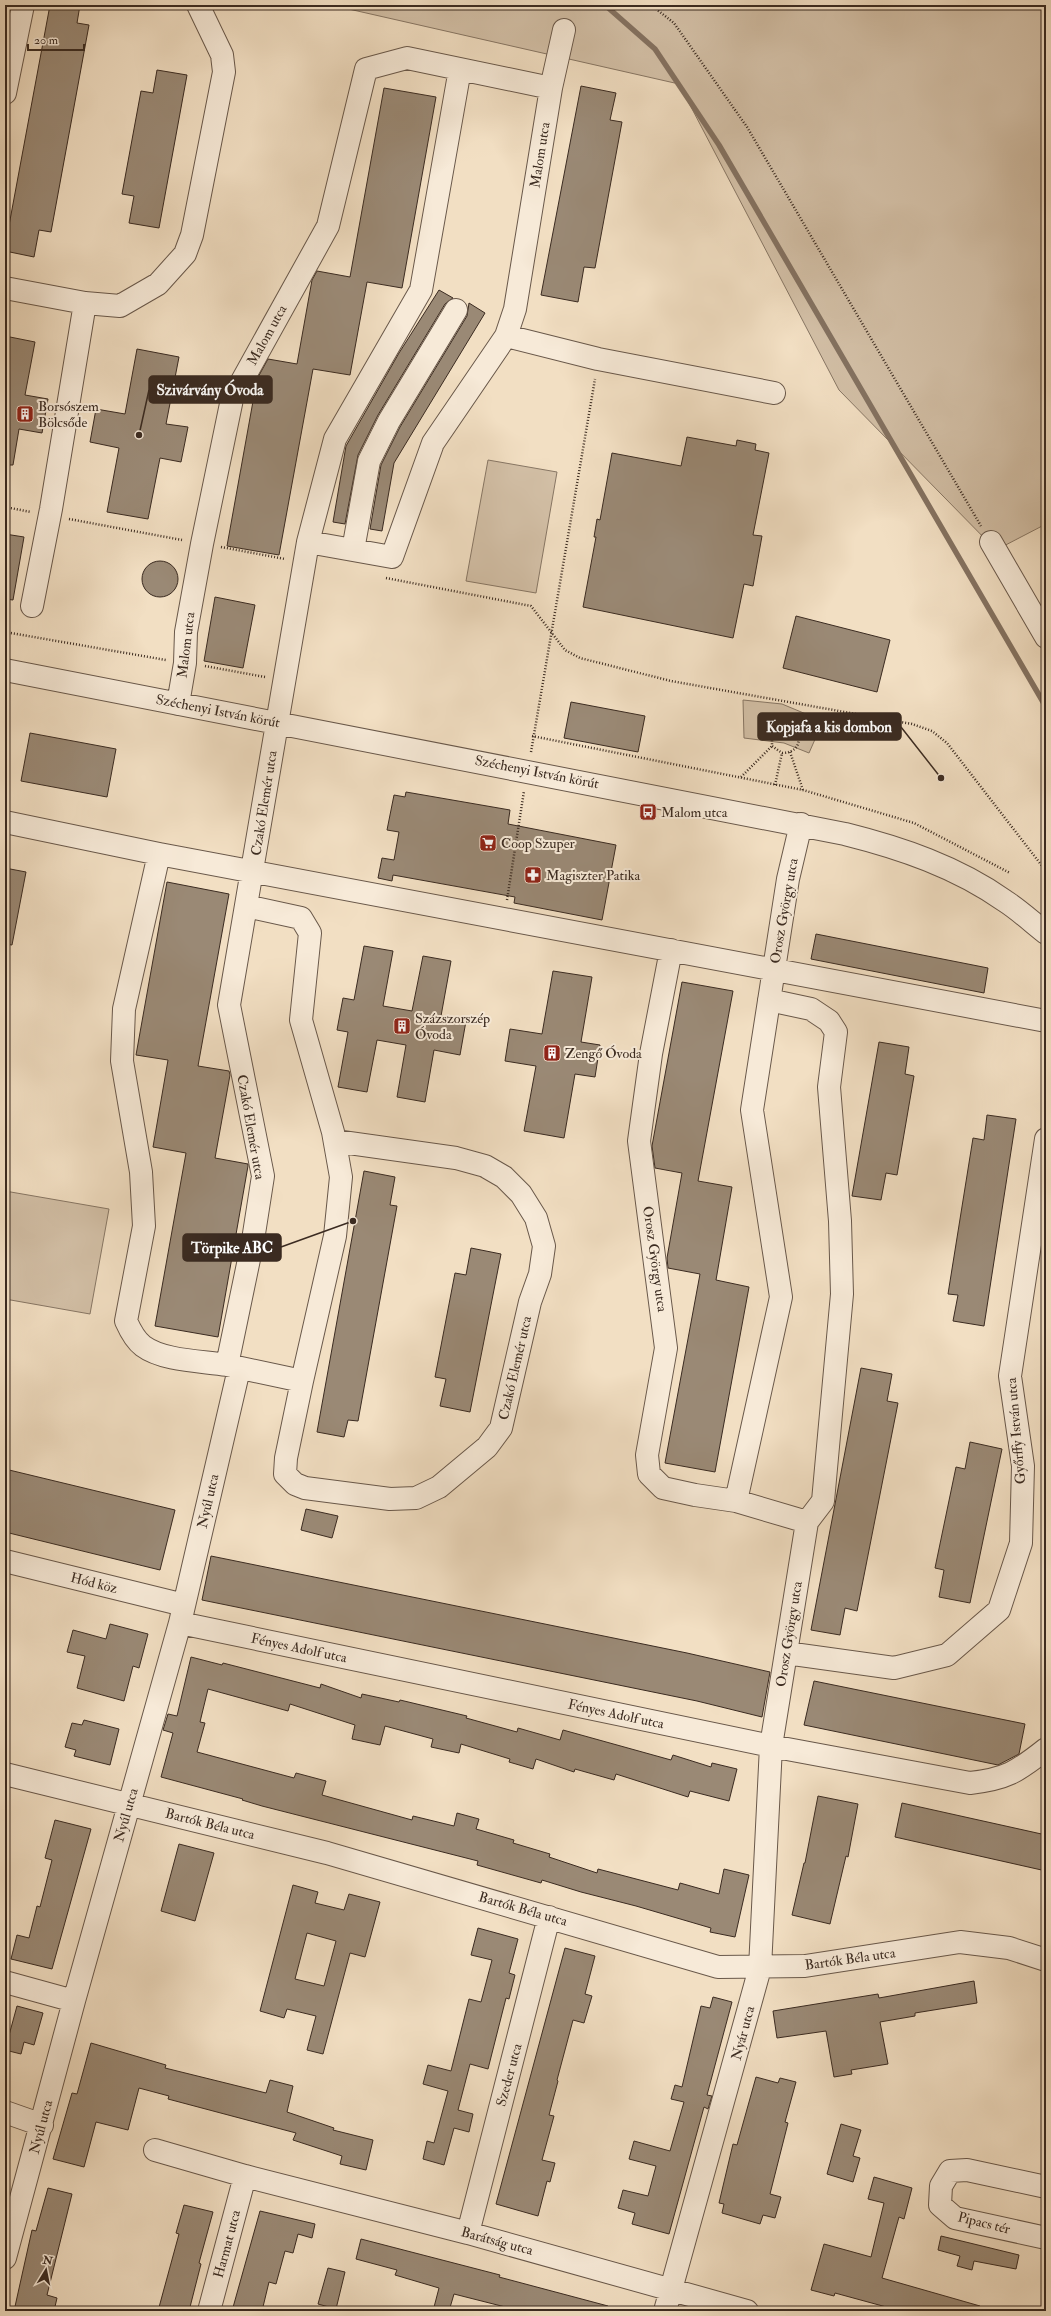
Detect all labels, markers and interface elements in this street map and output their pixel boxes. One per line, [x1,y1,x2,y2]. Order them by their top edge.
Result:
scale bar [28,26,84,52]
text: 20 m [34,33,59,48]
street label: Malom utca [526,121,554,189]
street label: Malom utca [243,302,291,368]
callout: Szivárvány Óvoda [149,376,272,403]
text: Szivárvány Óvoda [156,379,264,401]
place label: Borsószem Bölcsőde [38,398,99,431]
building icon: Borsószem Bölcsőde [15,404,35,424]
street label: Malom utca [174,611,199,679]
street label: Széchenyi István körút [154,691,282,732]
callout: Kopjafa a kis dombon [758,713,901,740]
text: Kopjafa a kis dombon [766,718,892,738]
street label: Czakó Elemér utca [247,749,281,857]
street label: Széchenyi István körút [473,752,601,793]
bus stop icon: Malom utca [638,802,658,822]
place label: Malom utca [661,804,728,821]
supermarket icon: Coop Szuper [478,833,498,853]
place label: Coop Szuper [501,835,575,853]
street label: Orosz György utca [766,857,803,965]
pharmacy icon: Magiszter Patika [523,865,543,885]
place label: Magiszter Patika [546,867,640,884]
place label: Százszorszép Óvoda [415,1010,490,1043]
building icon: Százszorszép Óvoda [392,1016,412,1036]
building icon: Zengő Óvoda [542,1043,562,1063]
place label: Zengő Óvoda [565,1045,642,1062]
street label: Czakó Elemér utca [233,1073,269,1181]
street label: Orosz György utca [638,1205,671,1313]
callout: Törpike ABC [183,1234,281,1261]
text: Törpike ABC [190,1239,273,1259]
street label: Czakó Elemér utca [495,1314,535,1422]
street label: Győrffy István utca [1003,1377,1030,1485]
street label: Nyúl utca [194,1472,224,1530]
street label: Hód köz [69,1569,119,1597]
street label: Orosz György utca [772,1580,807,1688]
street label: Fényes Adolf utca [249,1630,349,1667]
street label: Fényes Adolf utca [566,1696,666,1733]
street label: Nyúl utca [110,1786,143,1844]
street label: Bartók Béla utca [164,1805,257,1843]
street label: Bartók Béla utca [477,1888,570,1930]
street label: Bartók Béla utca [804,1944,897,1974]
street label: Nyár utca [728,2004,759,2062]
street label: Szeder utca [492,2041,526,2108]
street label: Nyúl utca [26,2098,57,2156]
street label: Harmat utca [210,2208,244,2280]
street label: Pipacs tér [956,2208,1013,2239]
street label: Barátság utca [459,2223,535,2259]
north arrow [26,2250,66,2290]
text: N [41,2253,55,2268]

